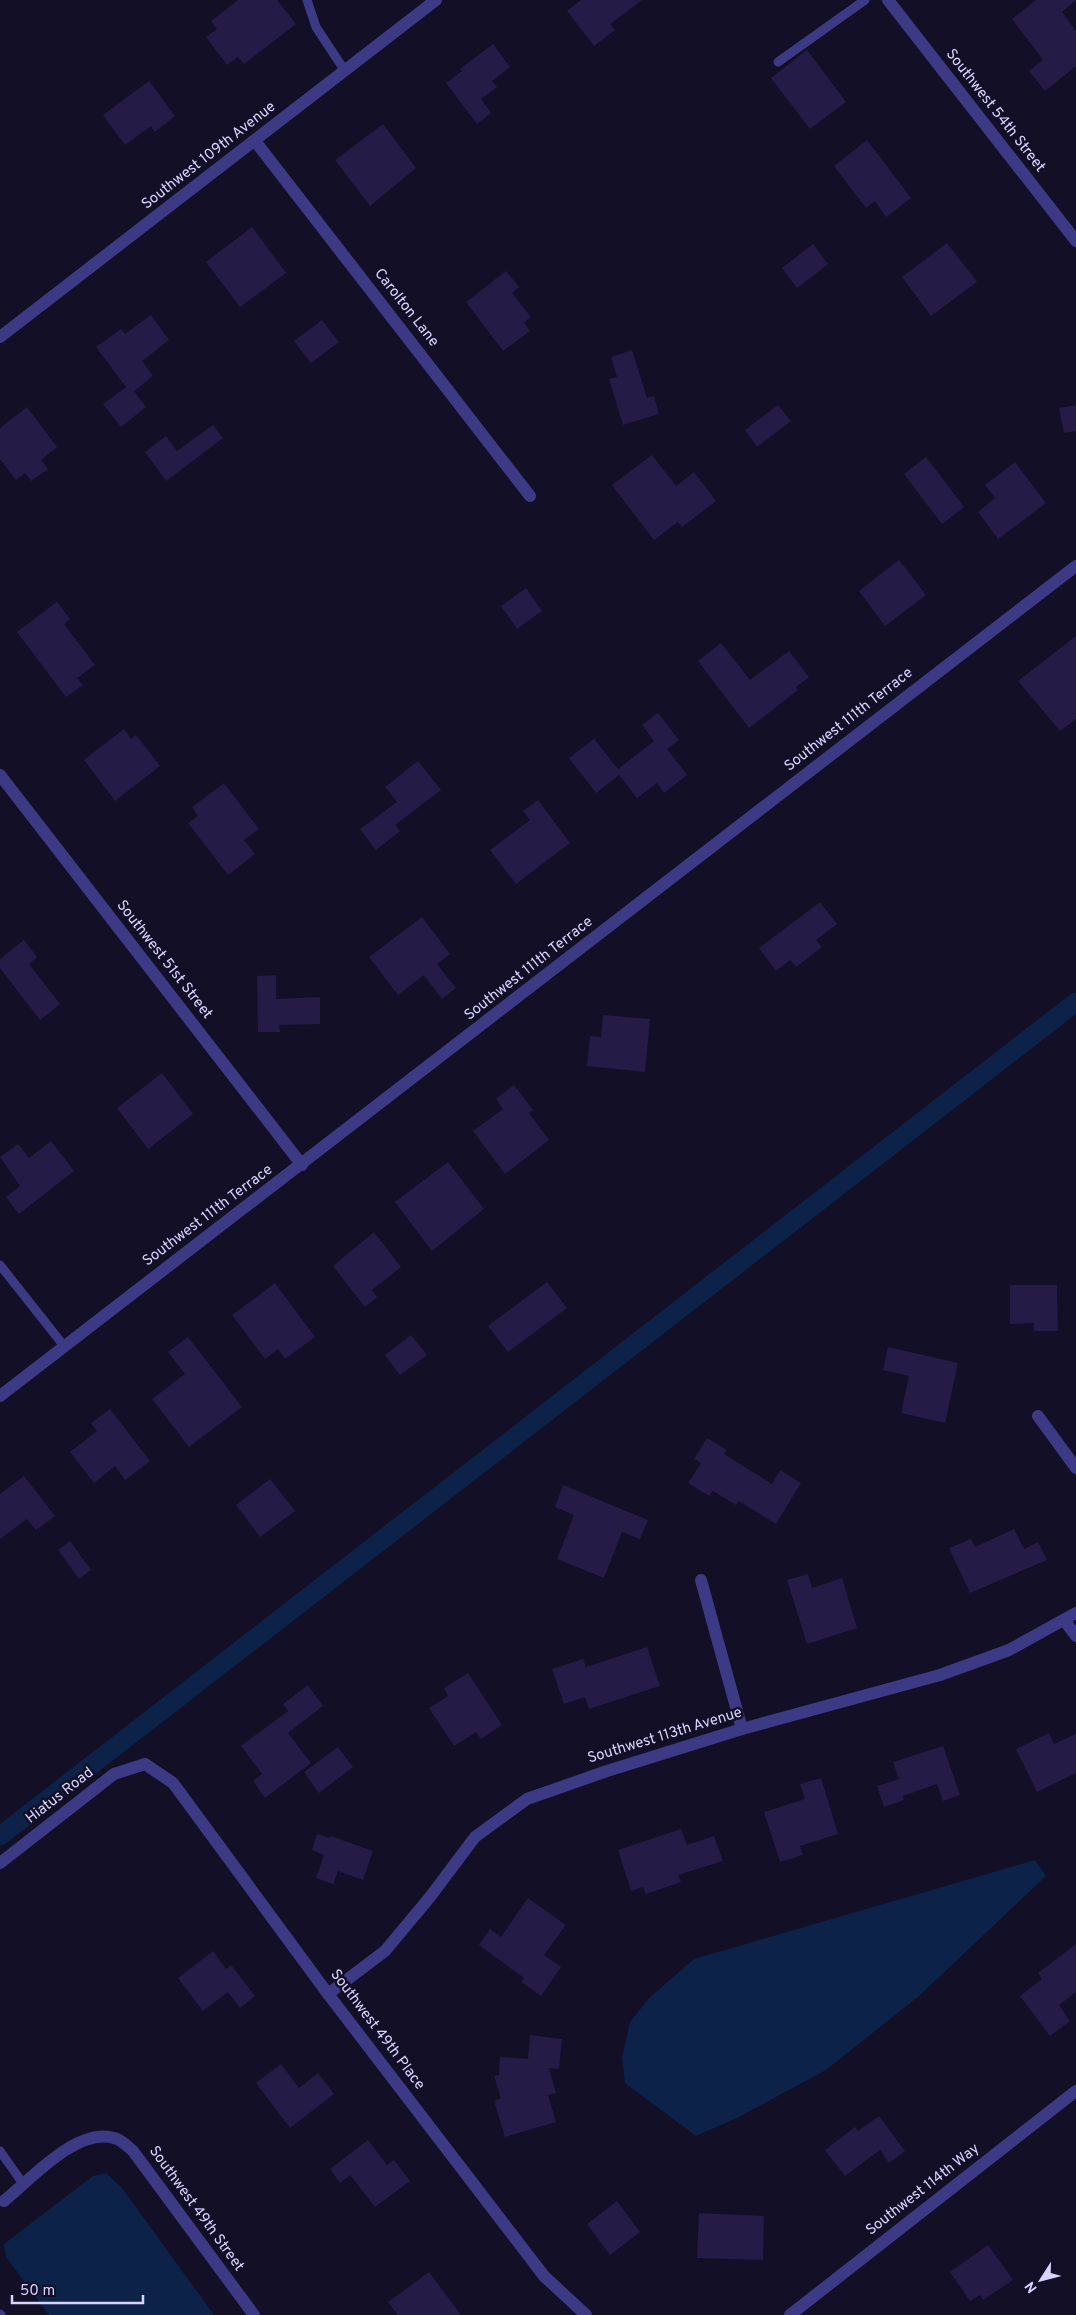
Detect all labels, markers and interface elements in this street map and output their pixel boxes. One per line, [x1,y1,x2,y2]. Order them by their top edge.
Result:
street label: Southwest 54th Street [941,46,1049,176]
street label: Southwest 109th Avenue [138,98,280,214]
street label: Carolton Lane [369,265,443,351]
street label: Southwest 111th Terrace [781,664,917,776]
street label: Southwest 51st Street [112,897,216,1023]
street label: Southwest 111th Terrace [461,913,597,1025]
street label: Southwest 111th Terrace [139,1161,277,1271]
street label: Southwest 113th Avenue [585,1703,745,1769]
street label: Hiatus Road [22,1764,98,1828]
street label: Southwest 49th Place [325,1966,429,2094]
street label: Southwest 114th Way [862,2140,984,2240]
street label: Southwest 49th Street [144,2143,248,2275]
north arrow [1016,2255,1066,2305]
scale bar [12,2272,144,2304]
text: N [1022,2278,1042,2296]
text: 50 m [20,2282,55,2301]

